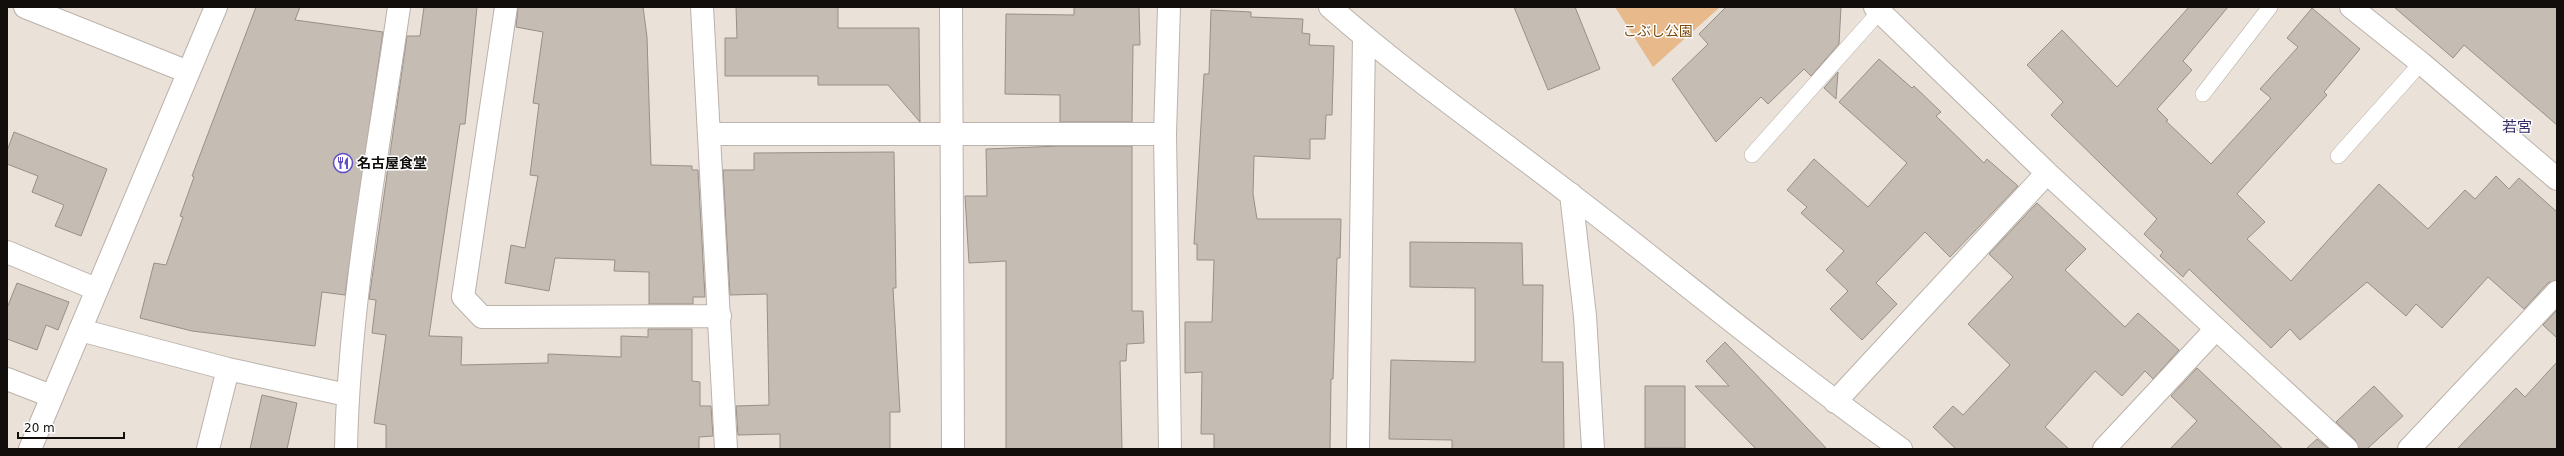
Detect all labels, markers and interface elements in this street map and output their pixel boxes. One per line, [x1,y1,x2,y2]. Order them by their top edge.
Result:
park label: こぶし公園 [1623,23,1693,39]
district label: 若宮 [2502,118,2532,136]
restaurant icon: 名古屋食堂 [332,152,354,174]
place label: 名古屋食堂 [357,155,427,171]
scale bar [18,414,124,440]
text: 20 m [24,421,55,435]

